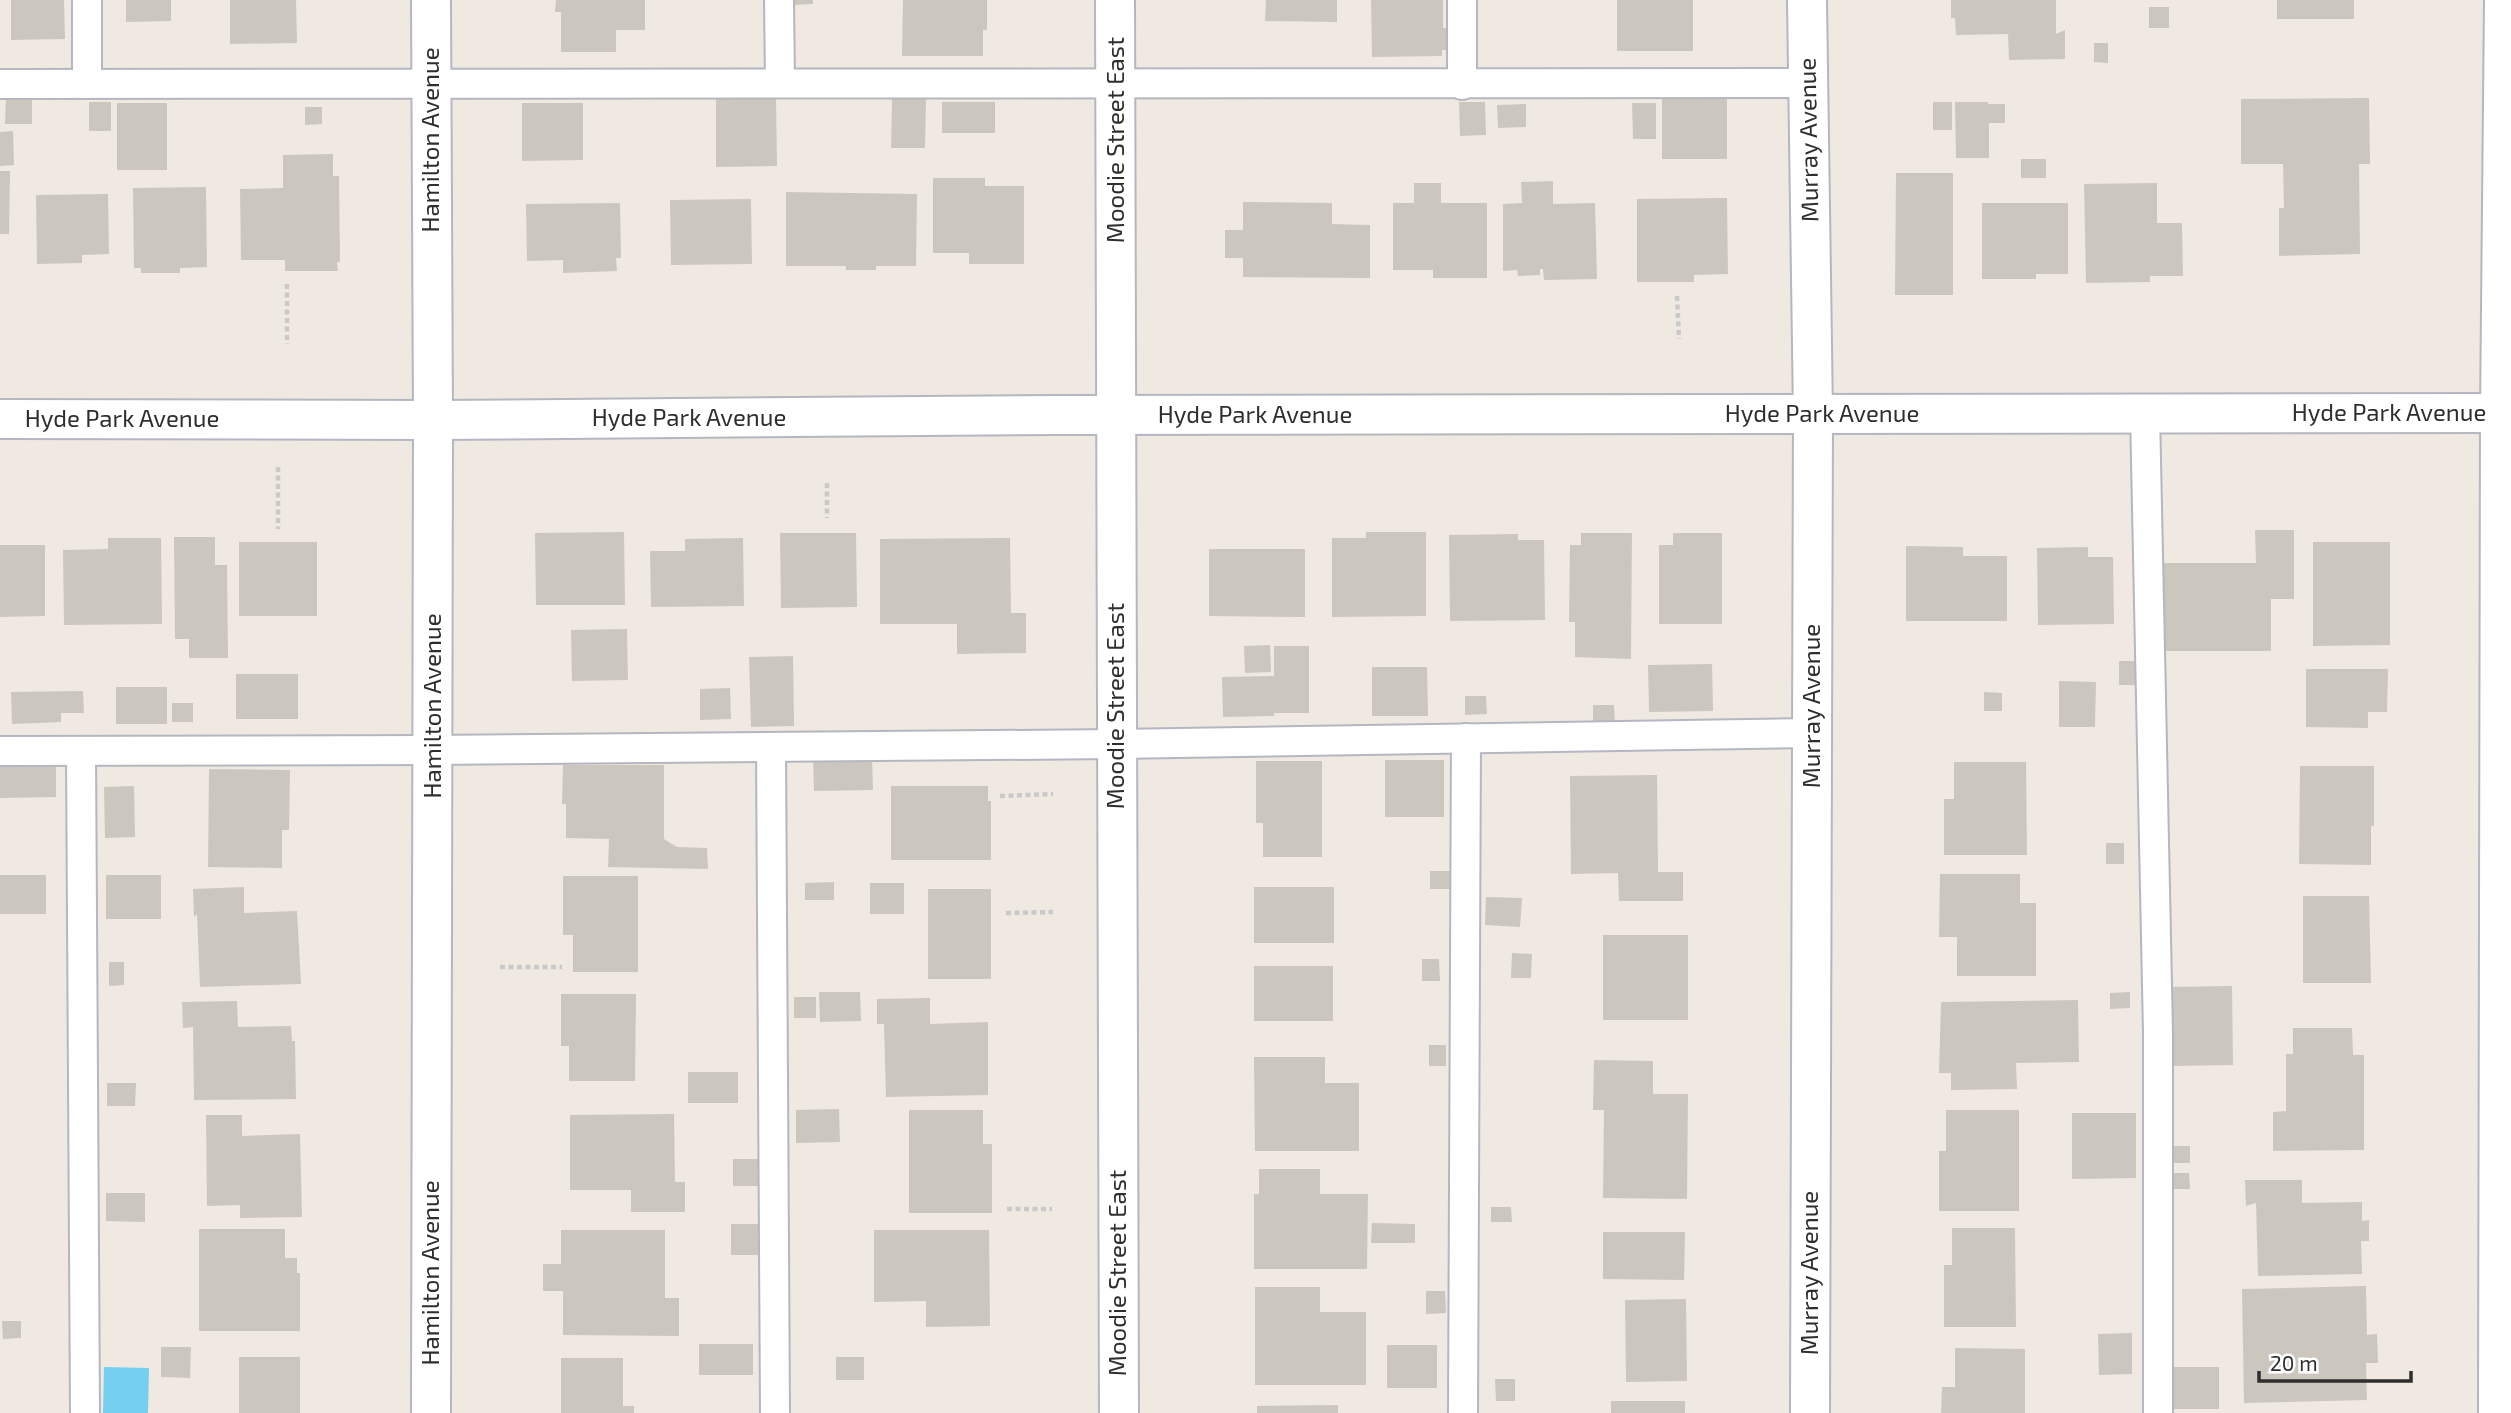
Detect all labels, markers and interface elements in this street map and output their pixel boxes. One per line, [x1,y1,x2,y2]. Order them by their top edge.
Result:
street label: Moodie Street East [1100,37,1129,243]
street label: Hamilton Avenue [415,47,444,233]
street label: Murray Avenue [1792,58,1823,223]
street label: Hyde Park Avenue [2292,397,2486,426]
street label: Hyde Park Avenue [1725,398,1919,427]
street label: Hyde Park Avenue [1158,399,1352,428]
street label: Hyde Park Avenue [592,402,786,431]
street label: Hyde Park Avenue [25,403,219,432]
street label: Moodie Street East [1100,603,1129,809]
street label: Hamilton Avenue [417,613,446,799]
street label: Murray Avenue [1796,624,1825,788]
street label: Moodie Street East [1102,1170,1131,1376]
street label: Hamilton Avenue [415,1180,444,1366]
street label: Murray Avenue [1794,1191,1823,1355]
scale bar [2259,1340,2411,1384]
text: 20 m [2270,1350,2318,1375]

